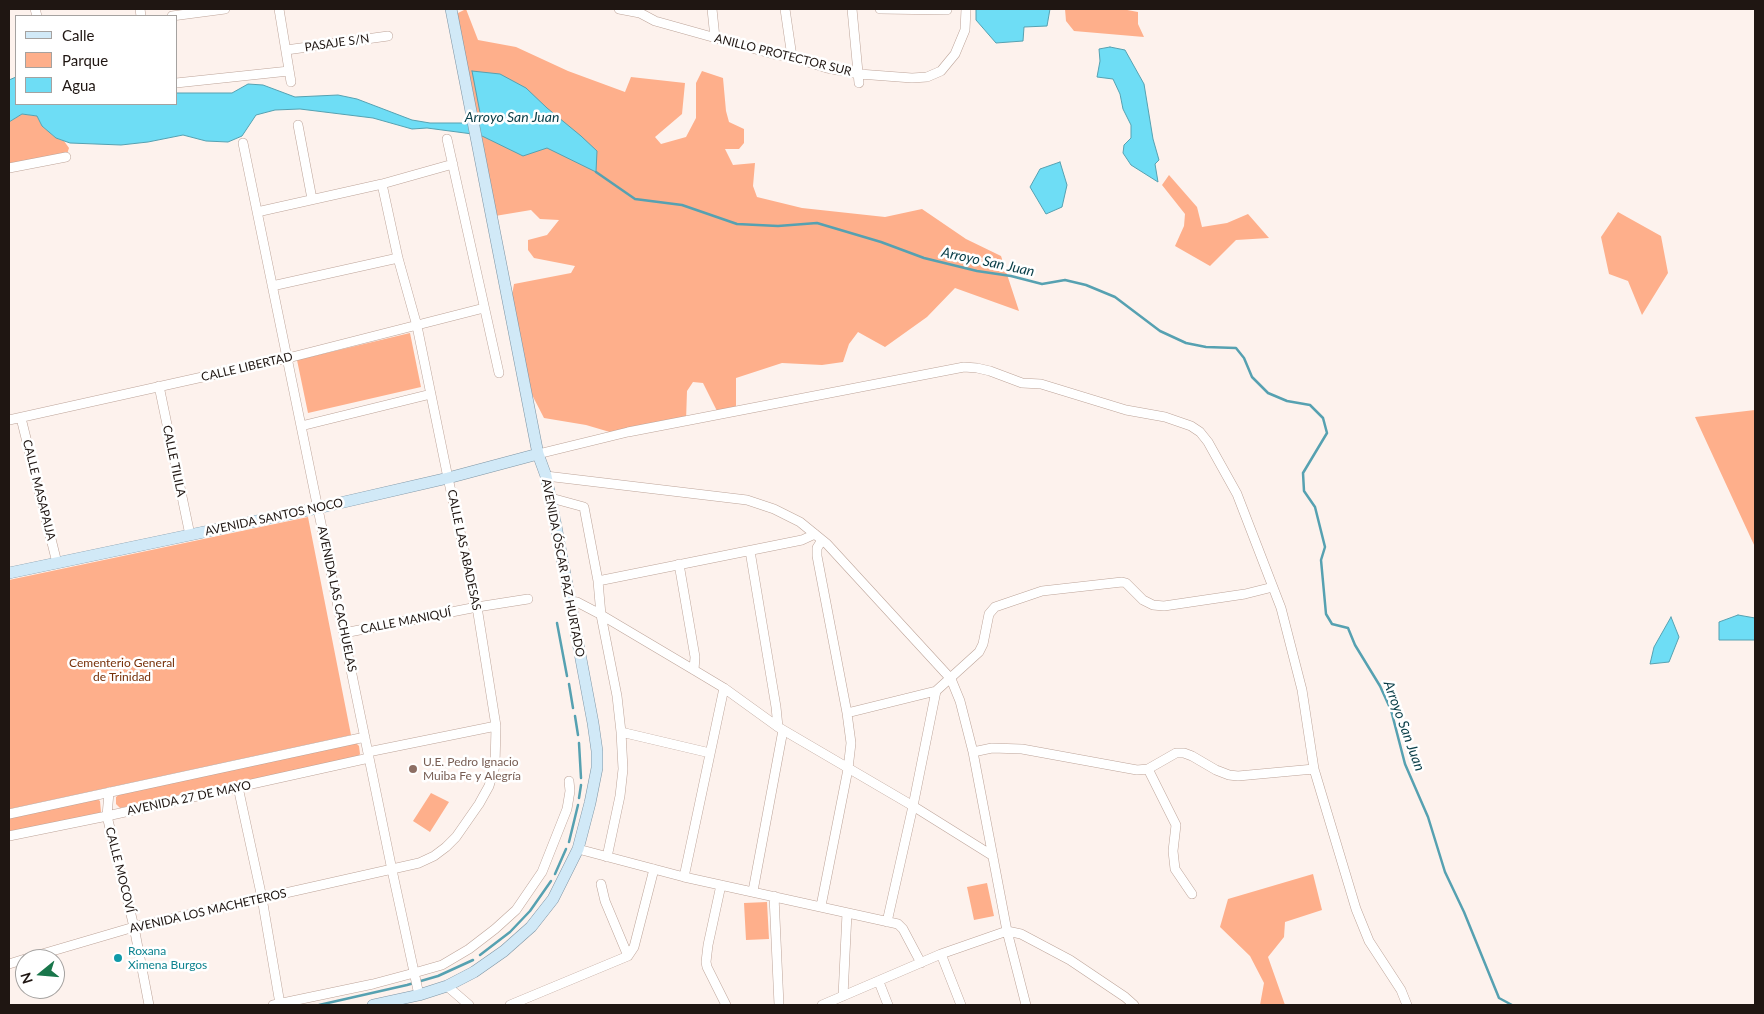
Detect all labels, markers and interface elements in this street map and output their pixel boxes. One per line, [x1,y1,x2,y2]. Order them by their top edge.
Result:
legend [15,15,178,105]
text: Calle [62,26,94,44]
street label: PASAJE S/N [304,31,370,55]
street label: ANILLO PROTECTOR SUR [713,31,853,79]
text: Parque [62,51,108,69]
text: Agua [62,76,96,94]
water label: Arroyo San Juan [465,109,559,125]
water label: Arroyo San Juan [940,244,1036,280]
street label: CALLE LIBERTAD [200,349,294,385]
street label: CALLE TILILA [159,424,189,498]
street label: CALLE MASAPAIJA [20,438,58,542]
street label: AVENIDA ÓSCAR PAZ HURTADO [539,478,587,658]
street label: CALLE LAS ABADESAS [444,488,484,612]
street label: AVENIDA SANTOS NOCO [204,495,344,539]
street label: AVENIDA LAS CACHUELAS [315,525,359,673]
street label: CALLE MANIQUÍ [359,605,453,637]
park label: Cementerio General de Trinidad [69,656,175,684]
water label: Arroyo San Juan [1380,679,1428,773]
place label: U.E. Pedro Ignacio Muiba Fe y Alegría [423,755,521,783]
marker: U.E. Pedro Ignacio Muiba Fe y Alegría [407,763,419,775]
street label: AVENIDA 27 DE MAYO [126,778,252,818]
street label: CALLE MOCOVÍ [102,826,138,914]
street label: AVENIDA LOS MACHETEROS [128,886,288,936]
place label: Roxana Ximena Burgos [128,944,207,972]
north arrow [15,949,65,999]
marker: Roxana Ximena Burgos [112,952,124,964]
text: N [16,971,36,986]

